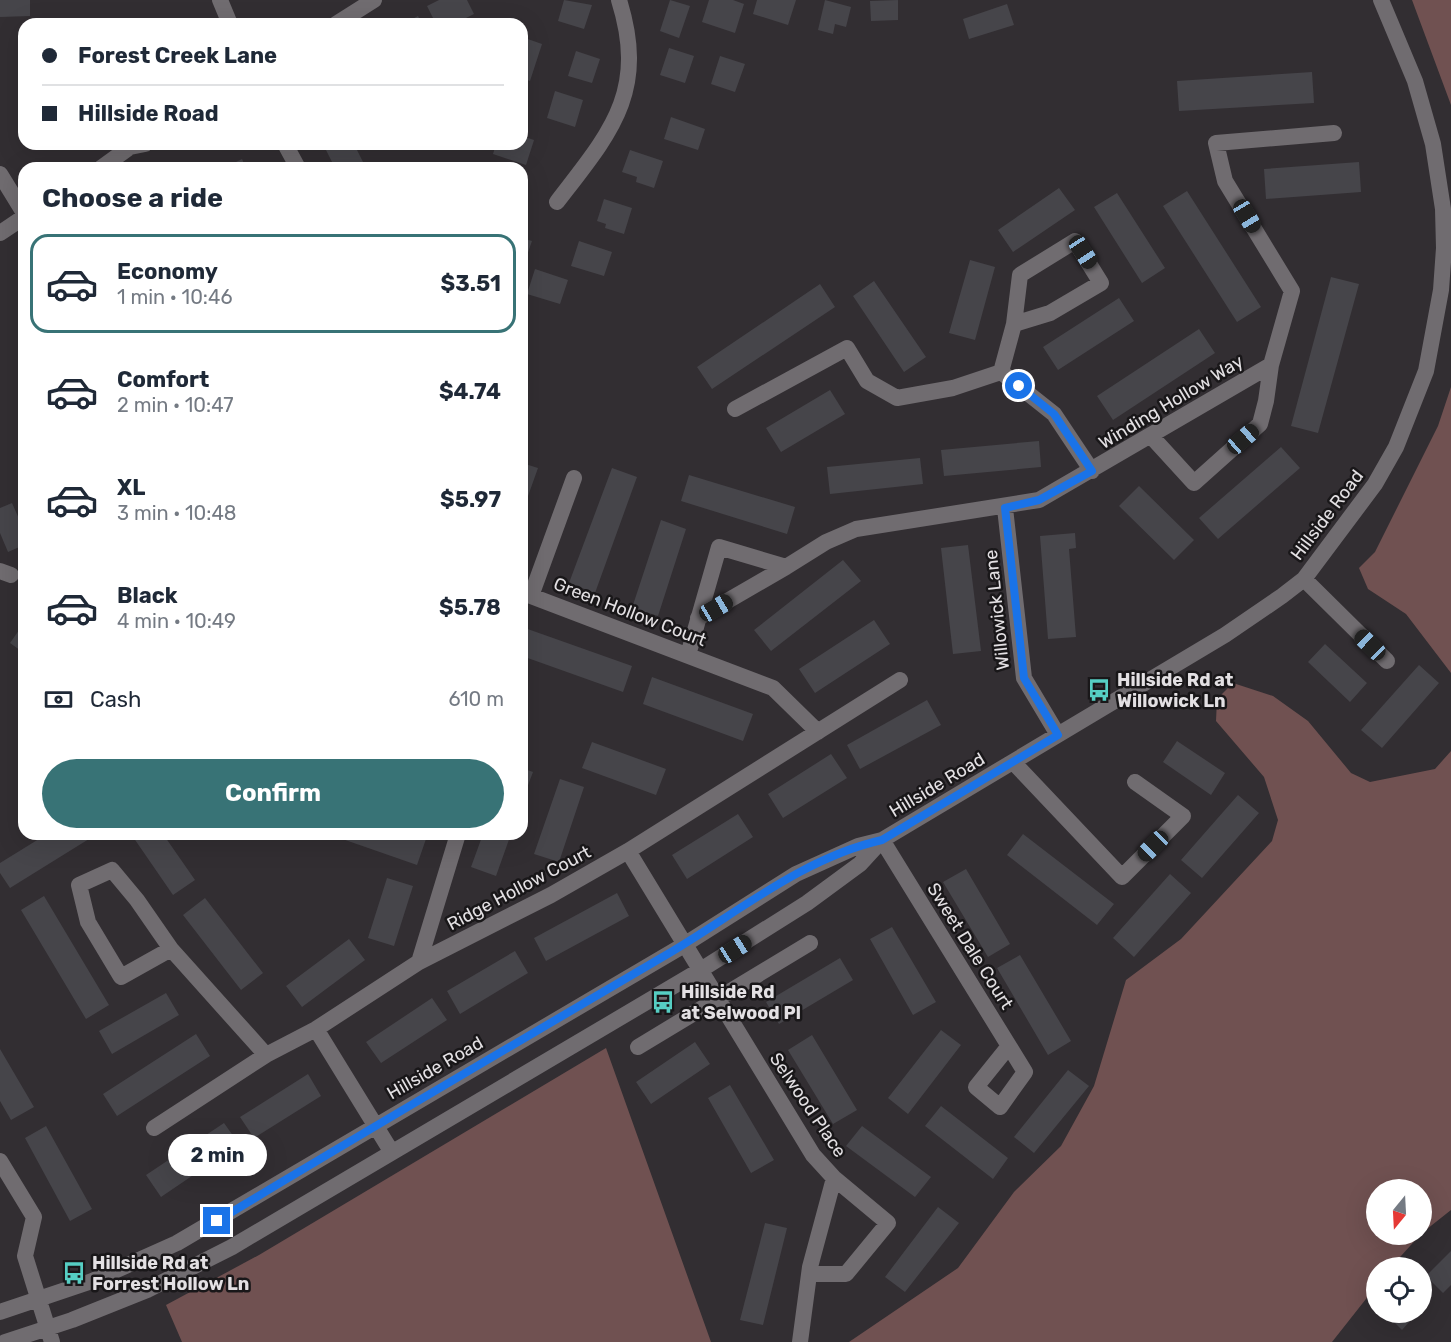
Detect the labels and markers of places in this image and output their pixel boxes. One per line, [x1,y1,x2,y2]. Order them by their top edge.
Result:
place label: Hillside Rd at Willowick Ln [1117,669,1233,712]
bus stop icon: Hillside Rd at Willowick Ln [1086,677,1112,703]
place label: Hillside Rd at Selwood Pl [681,981,801,1024]
bus stop icon: Hillside Rd at Selwood Pl [650,989,676,1015]
place label: Hillside Rd at Forrest Hollow Ln [92,1252,249,1295]
bus stop icon: Hillside Rd at Forrest Hollow Ln [61,1260,87,1286]

